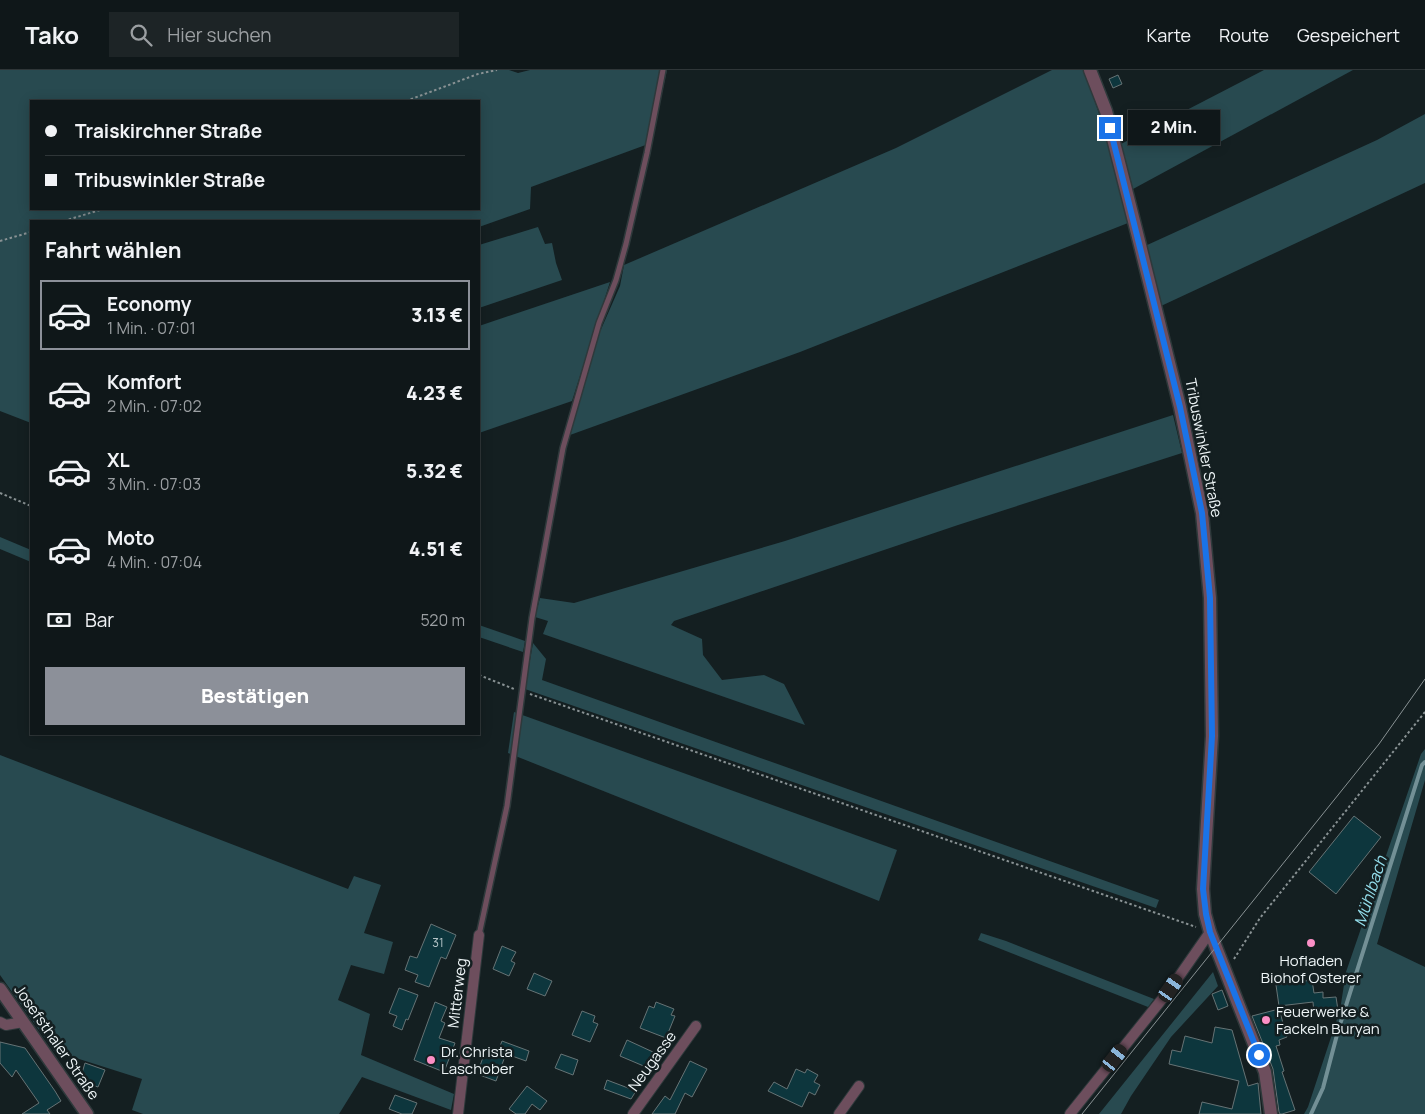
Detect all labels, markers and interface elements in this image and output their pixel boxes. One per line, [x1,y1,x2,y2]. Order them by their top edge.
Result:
search box [109,12,459,57]
text: Tako [25,18,79,51]
icon: search [127,21,155,49]
text: Hier suchen [167,22,272,48]
text: Karte [1146,23,1191,47]
text: Route [1219,23,1269,47]
text: Gespeichert [1297,23,1400,47]
callout: 2 Min. [1128,110,1220,146]
text: 2 Min. [1151,116,1197,138]
route end [1099,117,1121,139]
text: Traiskirchner Straße [75,118,262,144]
text: Tribuswinkler Straße [75,167,265,193]
text: Fahrt wählen [45,235,182,265]
text: Economy [107,291,191,317]
icon: car [47,293,92,338]
text: 3.13 € [411,302,463,328]
text: 1 Min. · 07:01 [107,317,196,339]
text: Komfort [107,369,182,395]
icon: car [47,371,92,416]
street label: Tribuswinkler Straße [1180,377,1228,519]
text: 4.23 € [406,380,463,406]
text: 2 Min. · 07:02 [107,395,202,417]
text: XL [107,447,130,473]
icon: car [47,449,92,494]
text: 5.32 € [406,458,463,484]
text: 3 Min. · 07:03 [107,473,201,495]
text: Moto [107,525,154,551]
icon: car [47,527,92,572]
text: 4.51 € [409,536,463,562]
text: 4 Min. · 07:04 [107,551,202,573]
icon: cash [45,606,73,634]
text: Bar [85,607,114,633]
text: 520 m [421,609,465,631]
button: Bestätigen [45,667,465,725]
water label: Mühlbach [1348,852,1392,929]
house number: 31 [432,934,444,951]
marker: Hofladen Biohof Osterer [1305,937,1317,949]
place label: Hofladen Biohof Osterer [1261,950,1362,988]
street label: Mitterweg [442,957,472,1029]
car [1156,971,1185,1005]
street label: Josefsthaler Straße [9,980,105,1104]
place label: Feuerwerke & Fackeln Buryan [1276,1001,1380,1039]
marker: Feuerwerke & Fackeln Buryan [1260,1014,1272,1026]
street label: Neugasse [623,1026,681,1095]
place label: Dr. Christa Laschober [441,1041,515,1079]
car [1099,1042,1130,1074]
route start [1248,1044,1270,1066]
marker: Dr. Christa Laschober [425,1054,437,1066]

